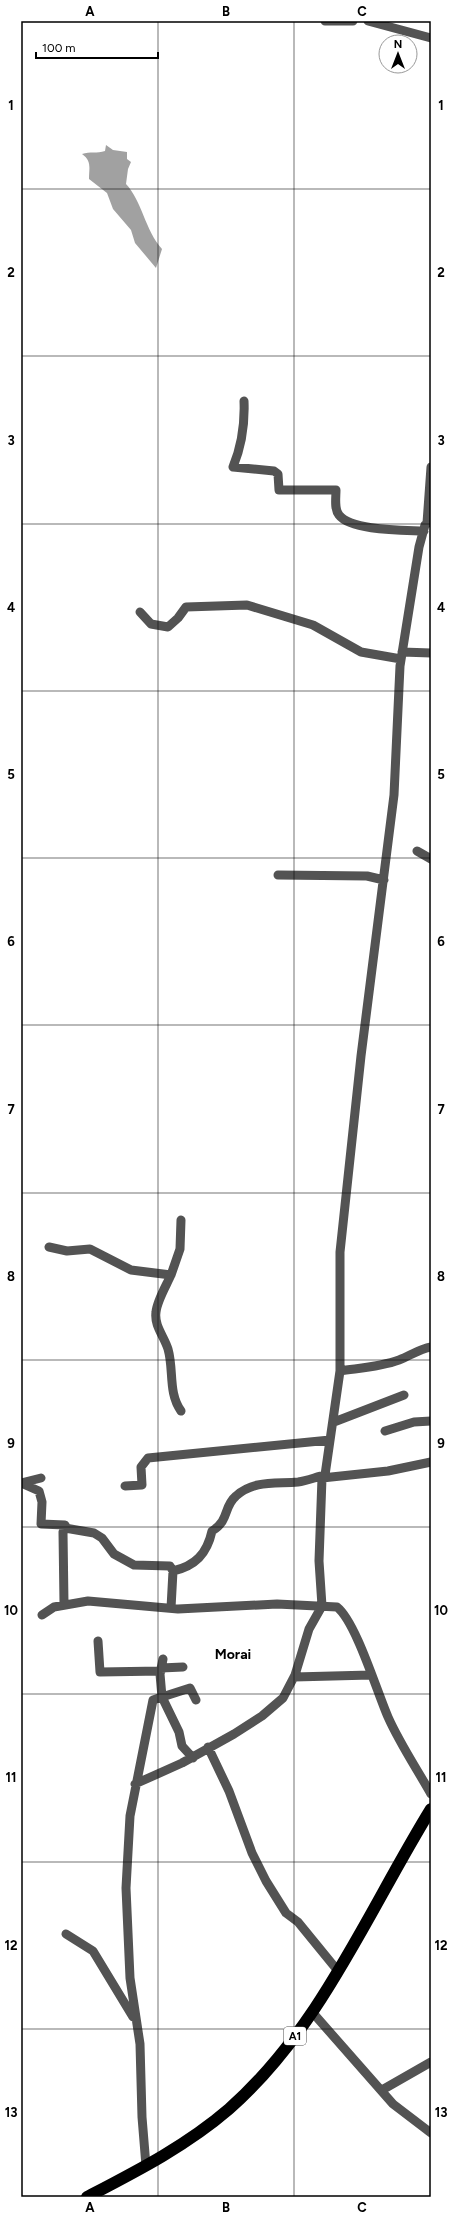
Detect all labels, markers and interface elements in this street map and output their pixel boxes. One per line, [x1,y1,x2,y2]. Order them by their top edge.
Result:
text: A [85,4,95,19]
text: B [222,4,230,19]
text: C [357,4,367,19]
scale bar [36,34,158,60]
north arrow [378,34,418,74]
text: N [394,38,402,51]
text: 100 m [42,41,76,55]
text: 1 [8,98,14,113]
text: 1 [438,98,444,113]
text: 2 [7,265,15,280]
text: 2 [437,265,445,280]
text: 3 [7,433,15,448]
text: 3 [437,433,445,448]
text: 4 [7,600,15,615]
text: 4 [437,600,445,615]
text: 5 [7,767,15,782]
text: 5 [437,767,445,782]
text: 6 [7,934,15,949]
text: 6 [437,934,445,949]
text: 7 [7,1102,15,1117]
text: 7 [437,1102,445,1117]
text: 8 [7,1269,15,1284]
text: 8 [437,1269,445,1284]
text: 9 [7,1436,15,1451]
text: 9 [437,1436,445,1451]
text: 10 [4,1603,18,1618]
text: 10 [434,1603,448,1618]
district label: Morai [215,1646,251,1663]
text: 11 [6,1770,16,1785]
text: 11 [436,1770,446,1785]
text: 12 [4,1938,18,1953]
text: 12 [434,1938,448,1953]
road number: A1 [284,2027,306,2045]
text: 13 [5,2105,17,2120]
text: 13 [435,2105,447,2120]
text: A [85,2200,95,2215]
text: B [222,2200,230,2215]
text: C [357,2200,367,2215]

